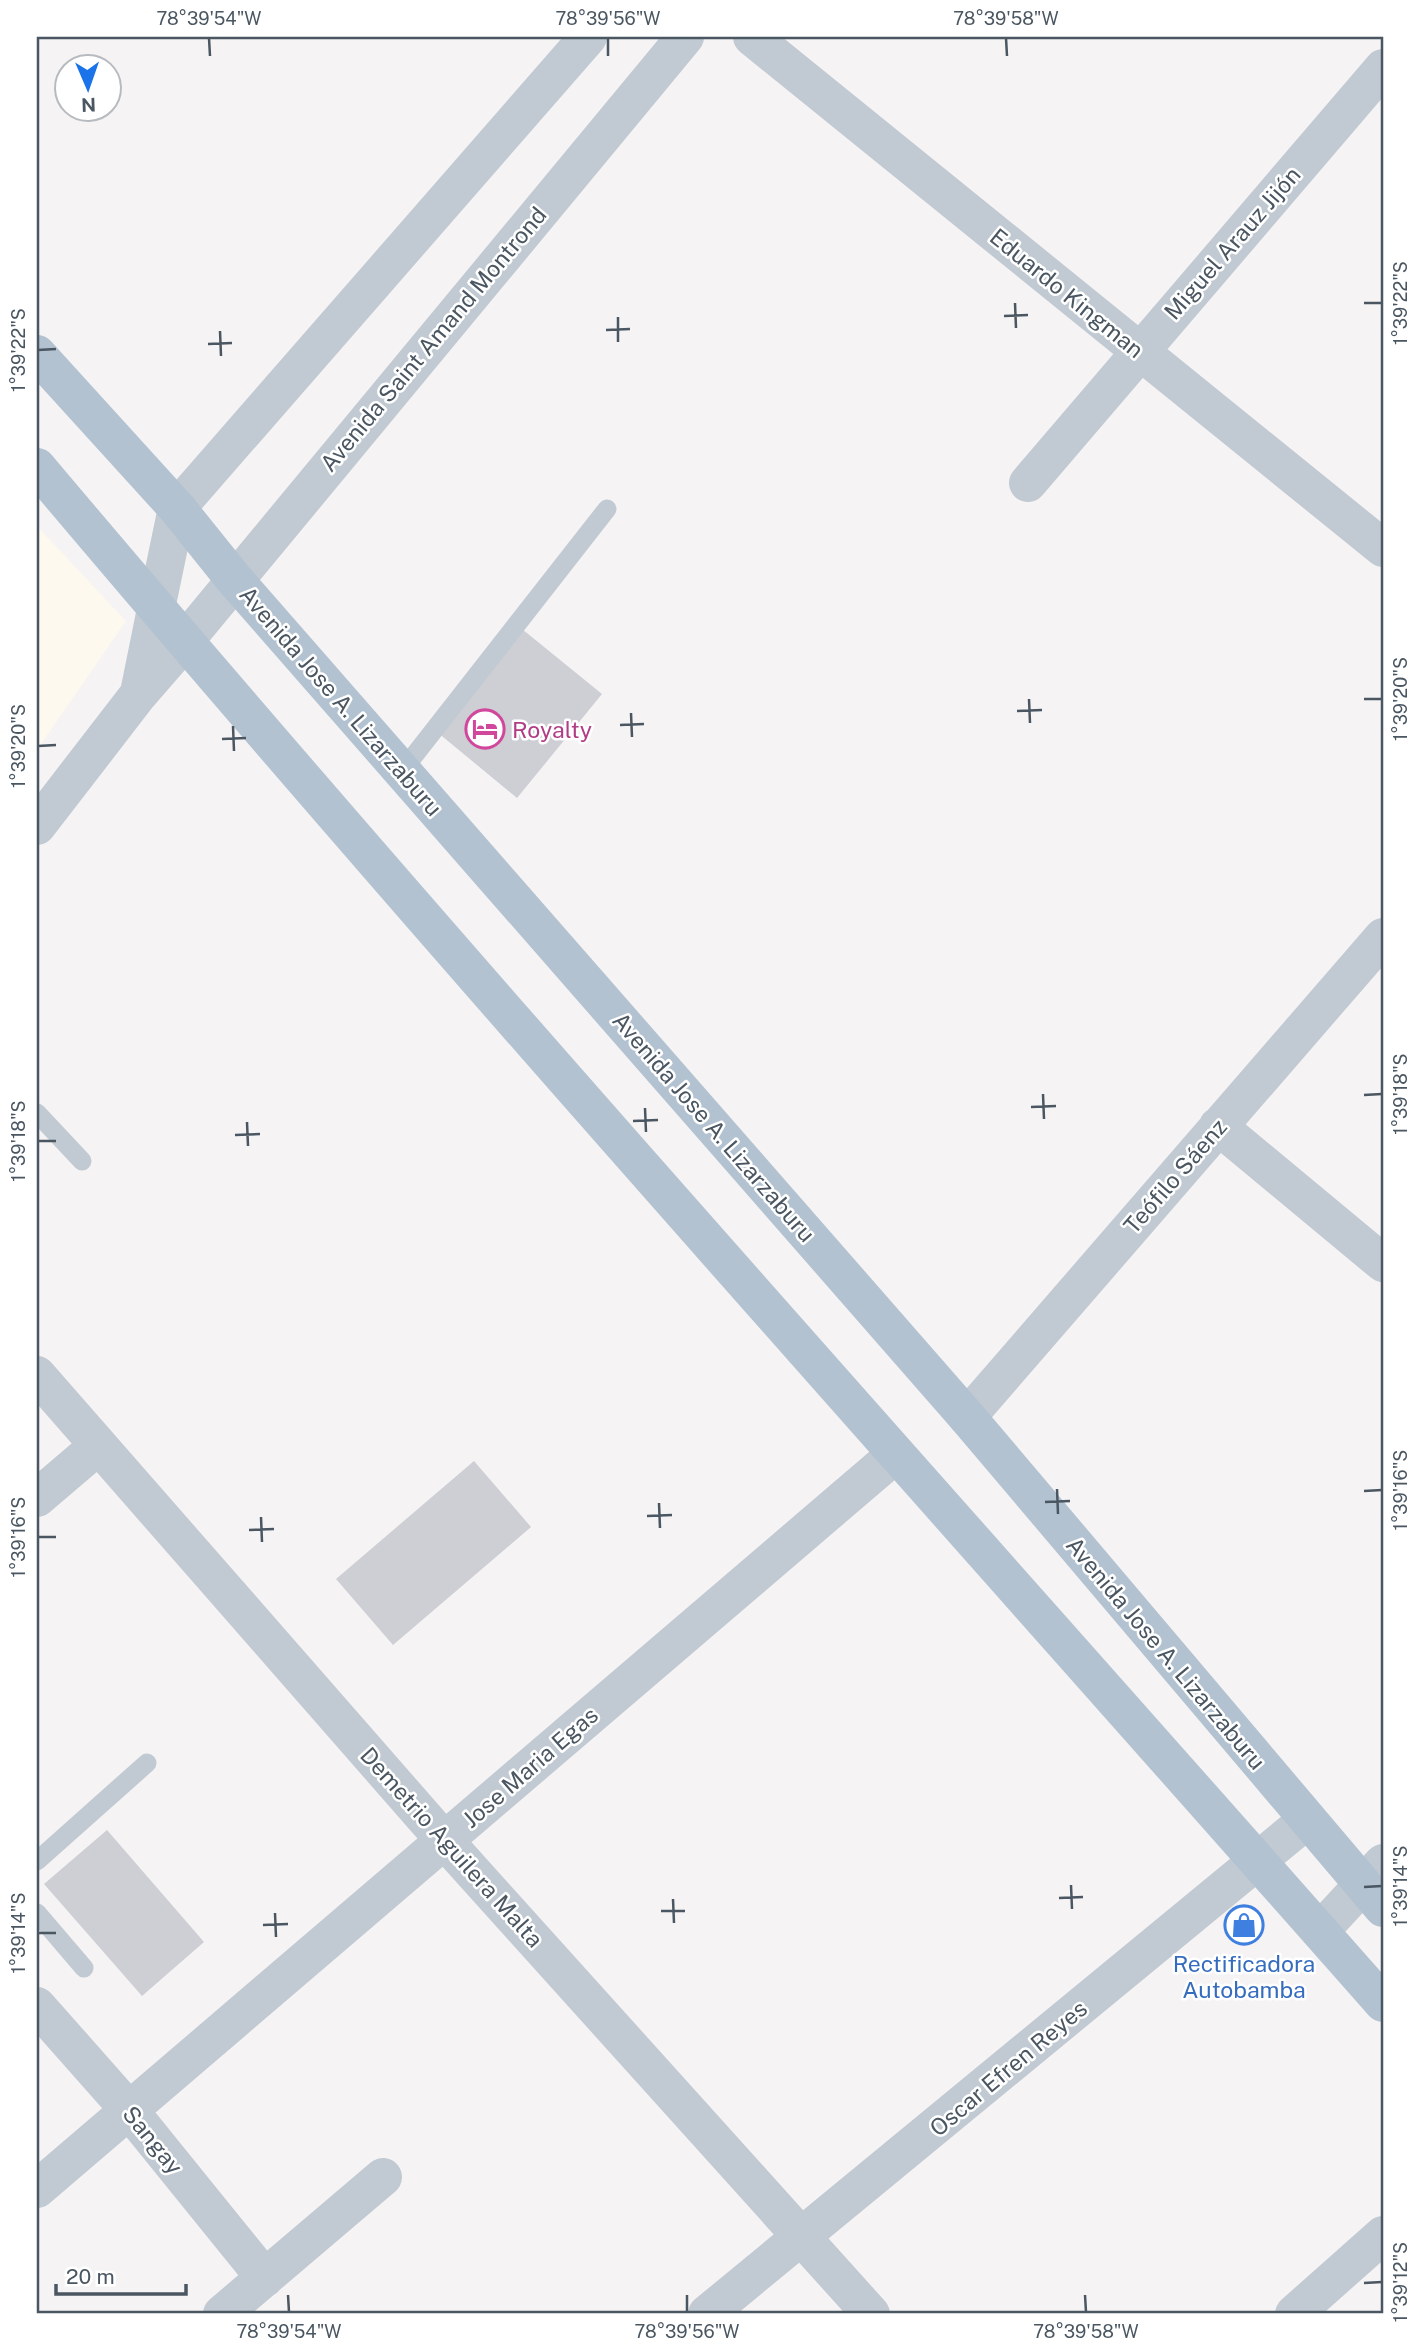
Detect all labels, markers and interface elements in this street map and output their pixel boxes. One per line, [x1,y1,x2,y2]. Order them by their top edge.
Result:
text: 78°39'54"W [156,8,262,29]
text: 78°39'56"W [556,8,660,29]
text: 78°39'58"W [953,8,1059,29]
north arrow [52,52,122,122]
text: N [81,94,96,116]
street label: Miguel Arauz Jijón [1158,161,1306,325]
street label: Avenida Saint Amand Montrond [314,201,552,477]
street label: Eduardo Kingman [985,223,1149,363]
text: 1°39'22"S [1390,261,1411,345]
text: 1°39'22"S [8,308,29,392]
street label: Avenida Jose A. Lizarzaburu [234,581,448,821]
text: 1°39'20"S [1390,657,1411,741]
text: 1°39'20"S [8,704,29,788]
hotel icon: Royalty [464,708,506,750]
place label: Royalty [512,716,592,743]
street label: Avenida Jose A. Lizarzaburu [607,1007,821,1247]
text: 1°39'18"S [1390,1053,1411,1135]
text: 1°39'18"S [8,1100,29,1182]
street label: Teófilo Sáenz [1118,1113,1232,1239]
text: 1°39'16"S [1390,1450,1411,1530]
text: 1°39'16"S [8,1497,29,1577]
street label: Avenida Jose A. Lizarzaburu [1061,1531,1271,1775]
street label: Jose Maria Egas [457,1701,603,1833]
street label: Demetrio Aguilera Malta [355,1741,549,1953]
text: 1°39'14"S [1390,1846,1411,1926]
text: 1°39'14"S [8,1893,29,1973]
shop icon: Rectificadora Autobamba [1223,1904,1265,1946]
place label: Rectificadora Autobamba [1173,1950,1315,2003]
street label: Oscar Efren Reyes [924,1994,1092,2142]
street label: Sangay [117,2100,189,2180]
text: 1°39'12"S [1390,2242,1411,2322]
scale bar [56,2253,186,2297]
text: 20 m [66,2264,115,2289]
text: 78°39'54"W [236,2321,342,2342]
text: 78°39'56"W [635,2321,739,2342]
text: 78°39'58"W [1033,2321,1139,2342]

